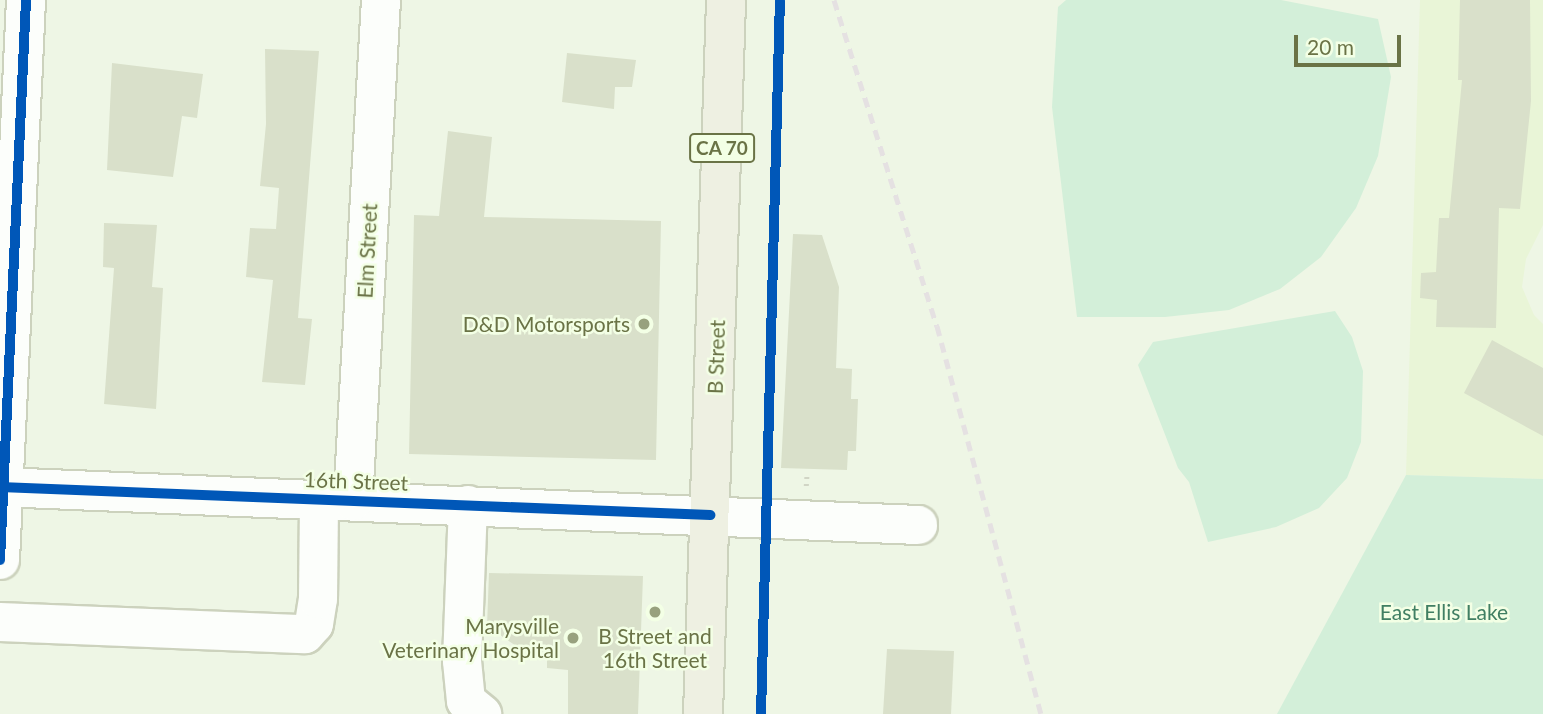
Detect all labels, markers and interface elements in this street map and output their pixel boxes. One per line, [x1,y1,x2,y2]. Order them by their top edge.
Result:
scale bar [1298,21,1405,65]
text: 20 m [1307,34,1354,59]
road number: CA 70 [689,132,755,164]
street label: Elm Street [352,203,382,299]
place label: D&D Motorsports [463,311,630,337]
marker: D&D Motorsports [636,316,652,332]
street label: B Street [702,319,730,395]
street label: 16th Street [303,467,409,495]
park label: East Ellis Lake [1380,599,1508,625]
marker: B Street and 16th Street [647,604,663,620]
place label: Marysville Veterinary Hospital [382,613,559,663]
place label: B Street and 16th Street [598,623,712,673]
marker: Marysville Veterinary Hospital [565,630,581,646]

